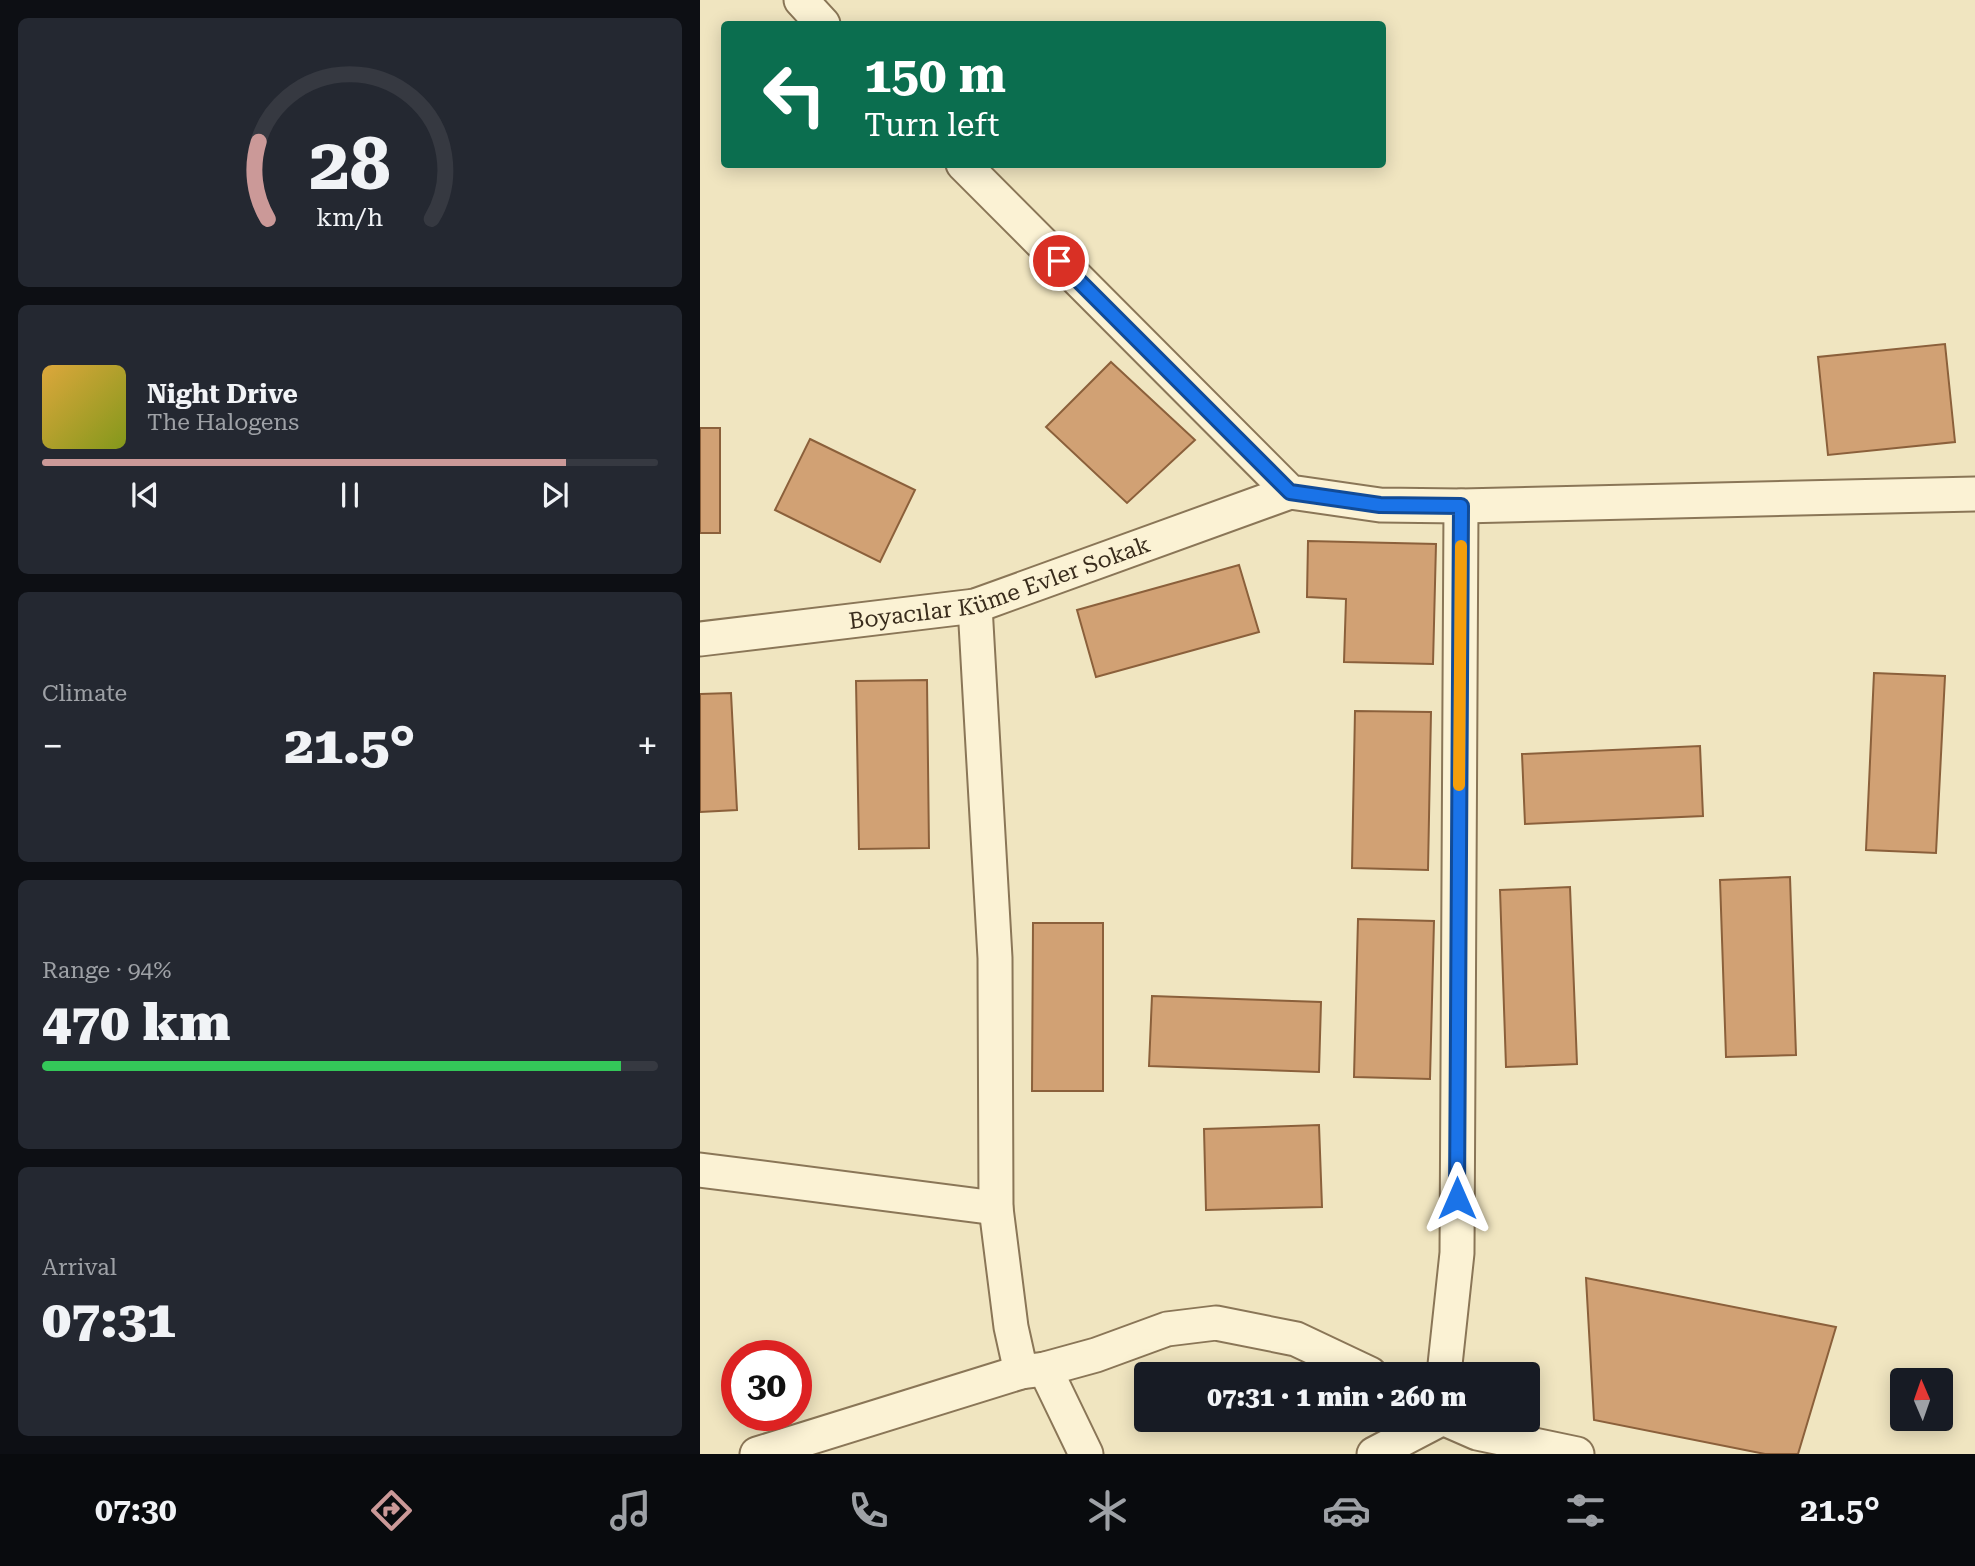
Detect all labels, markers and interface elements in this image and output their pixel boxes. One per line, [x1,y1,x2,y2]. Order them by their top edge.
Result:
text: 150 m [864,47,1006,104]
icon: left [749,49,840,140]
text: Turn left [864,106,999,144]
text: 28 [309,122,391,207]
text: km/h [317,202,383,231]
pin [1029,231,1089,291]
icon: arrive [1040,242,1078,280]
text: Night Drive [147,379,298,409]
text: The Halogens [147,409,299,436]
icon: previous [126,476,164,514]
icon: pause [331,476,369,514]
icon: next [536,476,574,514]
street label: Boyacılar Küme Evler Sokak [847,530,1154,635]
text: Climate [42,680,127,707]
text: 21.5° [285,715,415,776]
text: − [42,724,63,768]
text: + [637,724,658,768]
text: Range · 94% [42,957,171,984]
text: 470 km [42,992,230,1053]
position arrow [1420,1161,1494,1235]
text: Arrival [42,1254,117,1281]
text: 07:31 [42,1289,176,1350]
speed limit sign: 30 [721,1340,812,1431]
north arrow [1890,1368,1953,1432]
map controls [1890,1368,1953,1431]
text: 07:31 · 1 min · 260 m [1207,1382,1467,1412]
icon: directions [367,1486,416,1535]
icon: music [606,1486,655,1535]
icon: phone [844,1486,893,1535]
icon: climate [1083,1486,1132,1535]
icon: car [1322,1486,1371,1535]
icon: filters [1561,1486,1610,1535]
text: 07:30 [95,1491,177,1529]
text: 21.5° [1800,1491,1880,1529]

